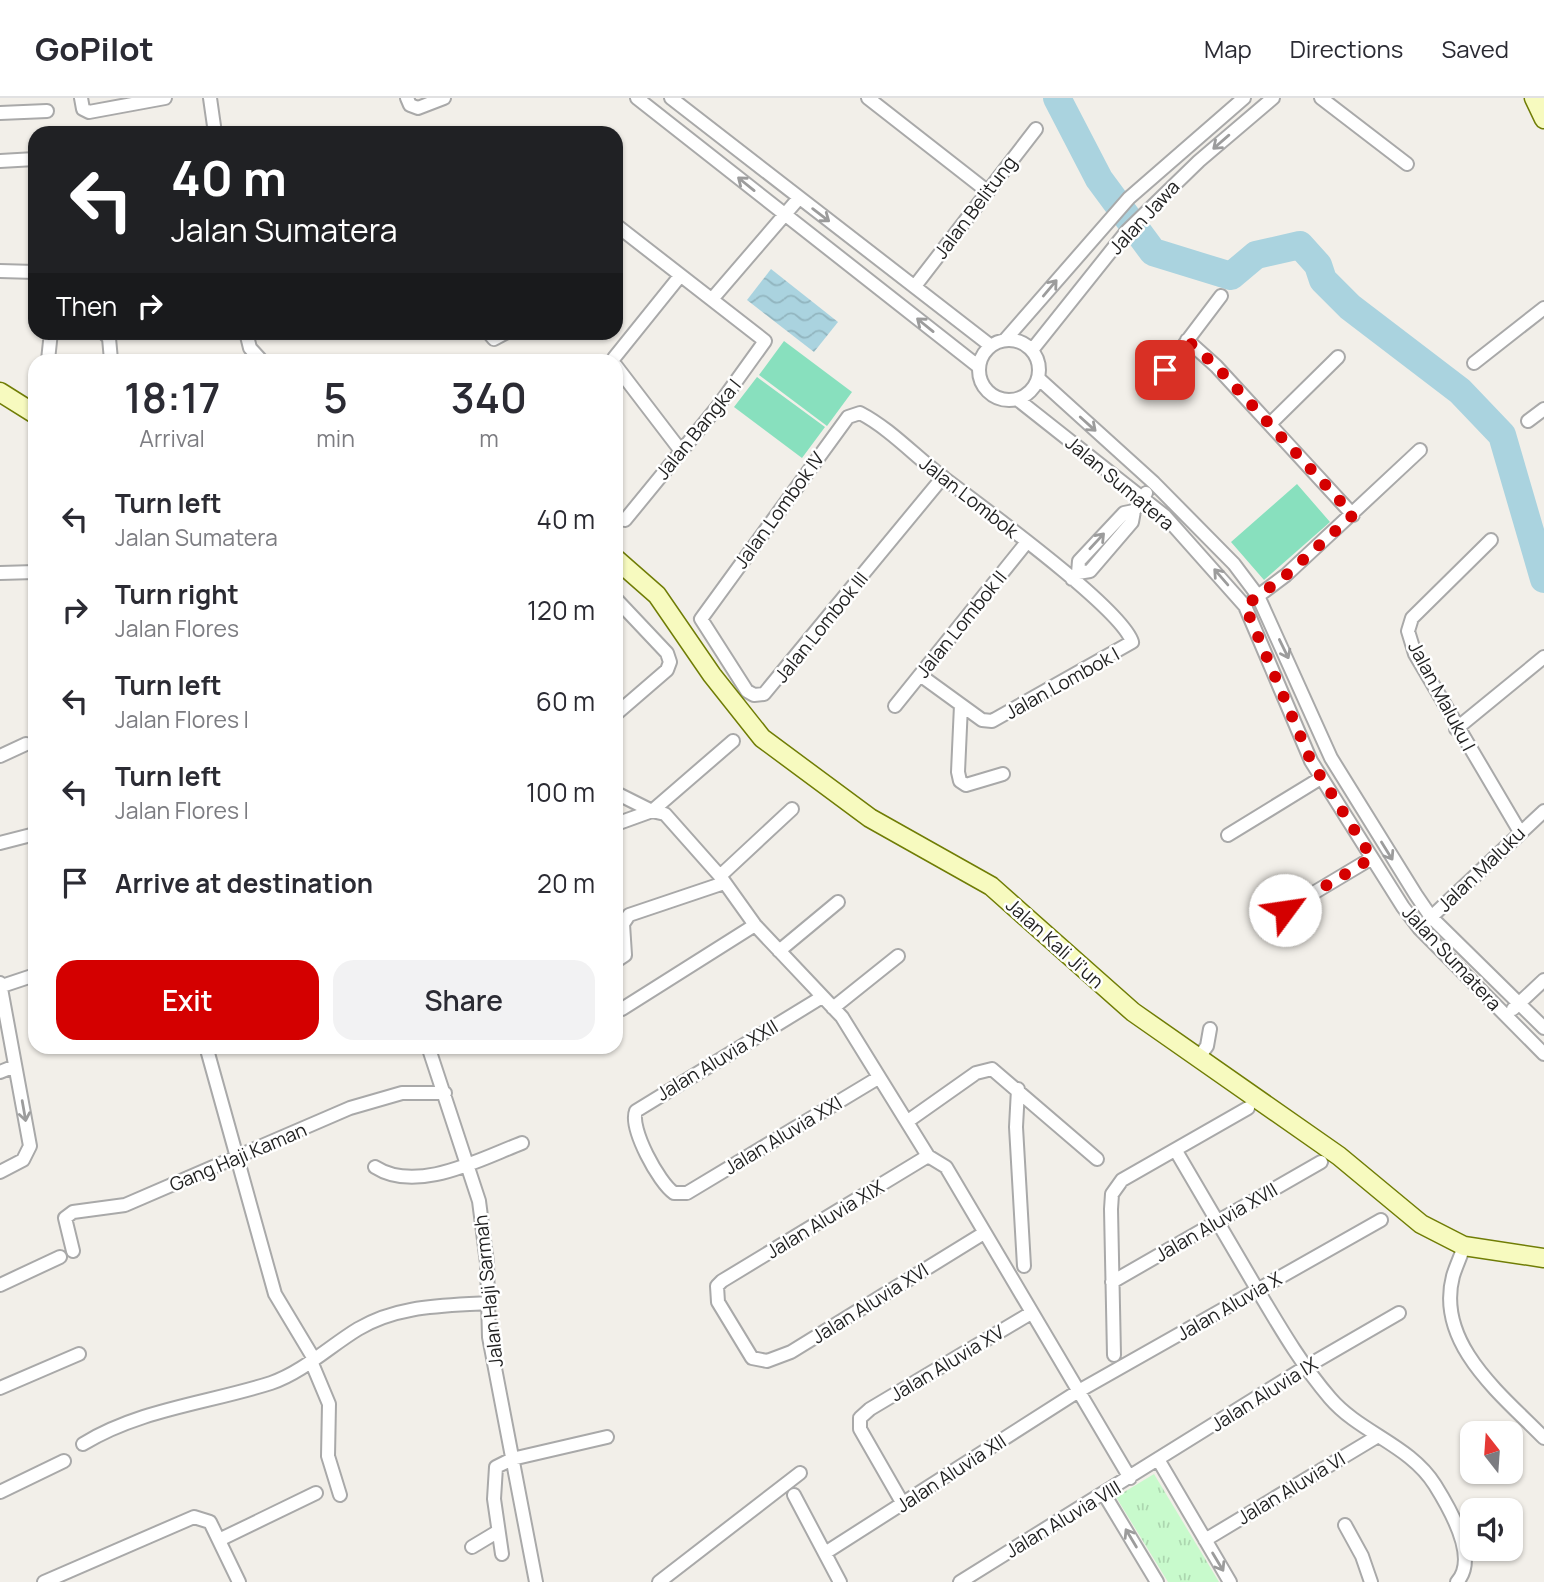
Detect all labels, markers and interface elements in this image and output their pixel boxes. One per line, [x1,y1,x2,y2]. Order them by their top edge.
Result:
text: GoPilot [35,26,154,71]
text: Map [1204,32,1252,65]
text: Directions [1290,32,1403,65]
text: Saved [1441,32,1509,65]
one-way arrow [1212,134,1230,150]
text: 40 m [171,144,287,211]
street label: Jalan Belitung [928,150,1022,264]
icon: left [56,154,147,245]
street label: Jalan Jawa [1103,174,1185,260]
one-way arrow [738,177,756,192]
one-way arrow [812,207,831,222]
text: Jalan Sumatera [171,208,397,252]
one-way arrow [1042,280,1058,298]
icon: right [131,287,169,325]
text: Then [56,288,117,324]
one-way arrow [916,318,935,333]
pin [1135,340,1195,400]
icon: arrive [1146,351,1184,389]
text: 18:17 [124,368,220,426]
text: 5 [323,368,348,426]
text: 340 [451,368,527,426]
street label: Jalan Bangka I [649,373,747,485]
one-way arrow [1079,415,1097,431]
text: Arrival [139,422,205,454]
text: min [316,422,355,454]
text: m [479,422,499,454]
street label: Jalan Sumatera [1060,430,1180,536]
street label: Jalan Lombok IV [728,446,830,574]
street label: Jalan Lombok [914,450,1024,544]
text: Turn left [115,485,222,521]
icon: left [56,500,94,538]
text: 40 m [537,501,595,537]
text: Jalan Sumatera [115,521,278,553]
one-way arrow [1089,533,1106,550]
street label: Jalan Lombok II [910,565,1012,683]
street label: Jalan Lombok III [768,566,874,688]
one-way arrow [1212,569,1229,586]
text: Turn right [115,576,239,612]
icon: right [56,591,94,629]
text: 120 m [527,592,595,628]
text: Jalan Flores [115,612,239,644]
street label: Jalan Maluku I [1402,637,1482,755]
one-way arrow [1277,638,1291,659]
street label: Jalan Lombok I [1000,641,1124,725]
text: Turn left [115,667,222,703]
icon: left [56,682,94,720]
text: 60 m [536,683,595,719]
text: Jalan Flores I [115,703,249,735]
text: Turn left [115,758,222,794]
icon: left [56,773,94,811]
text: 100 m [526,774,595,810]
text: Jalan Flores I [115,794,249,826]
street label: Jalan Maluku [1432,821,1530,917]
one-way arrow [1381,840,1395,860]
icon: arrive [56,864,94,902]
text: Arrive at destination [115,865,373,901]
text: 20 m [537,865,595,901]
position arrow [1248,873,1322,947]
street label: Jalan Kali Ji'un [1001,892,1109,994]
street label: Jalan Sumatera [1397,900,1507,1016]
button: Exit [56,960,319,1040]
button: Share [333,960,595,1040]
street label: Jalan Aluvia XXII [651,1013,783,1107]
street label: Jalan Aluvia XXI [719,1090,847,1180]
one-way arrow [17,1099,31,1122]
street label: Gang Haji Kaman [165,1116,311,1198]
street label: Jalan Aluvia XIX [761,1173,889,1264]
street label: Jalan Aluvia XVII [1150,1176,1282,1268]
street label: Jalan Haji Sarmah [467,1214,509,1368]
street label: Jalan Aluvia XVI [807,1257,933,1349]
street label: Jalan Aluvia X [1172,1265,1287,1347]
street label: Jalan Aluvia XV [885,1318,1009,1407]
street label: Jalan Aluvia IX [1206,1351,1323,1437]
north arrow [1460,1421,1522,1484]
map controls [1460,1421,1523,1561]
street label: Jalan Aluvia XII [891,1428,1011,1518]
street label: Jalan Aluvia VI [1232,1446,1350,1530]
street label: Jalan Aluvia VIII [1000,1474,1126,1564]
button: sound [1460,1498,1523,1561]
one-way arrow [1124,1528,1138,1548]
one-way arrow [1211,1552,1225,1572]

